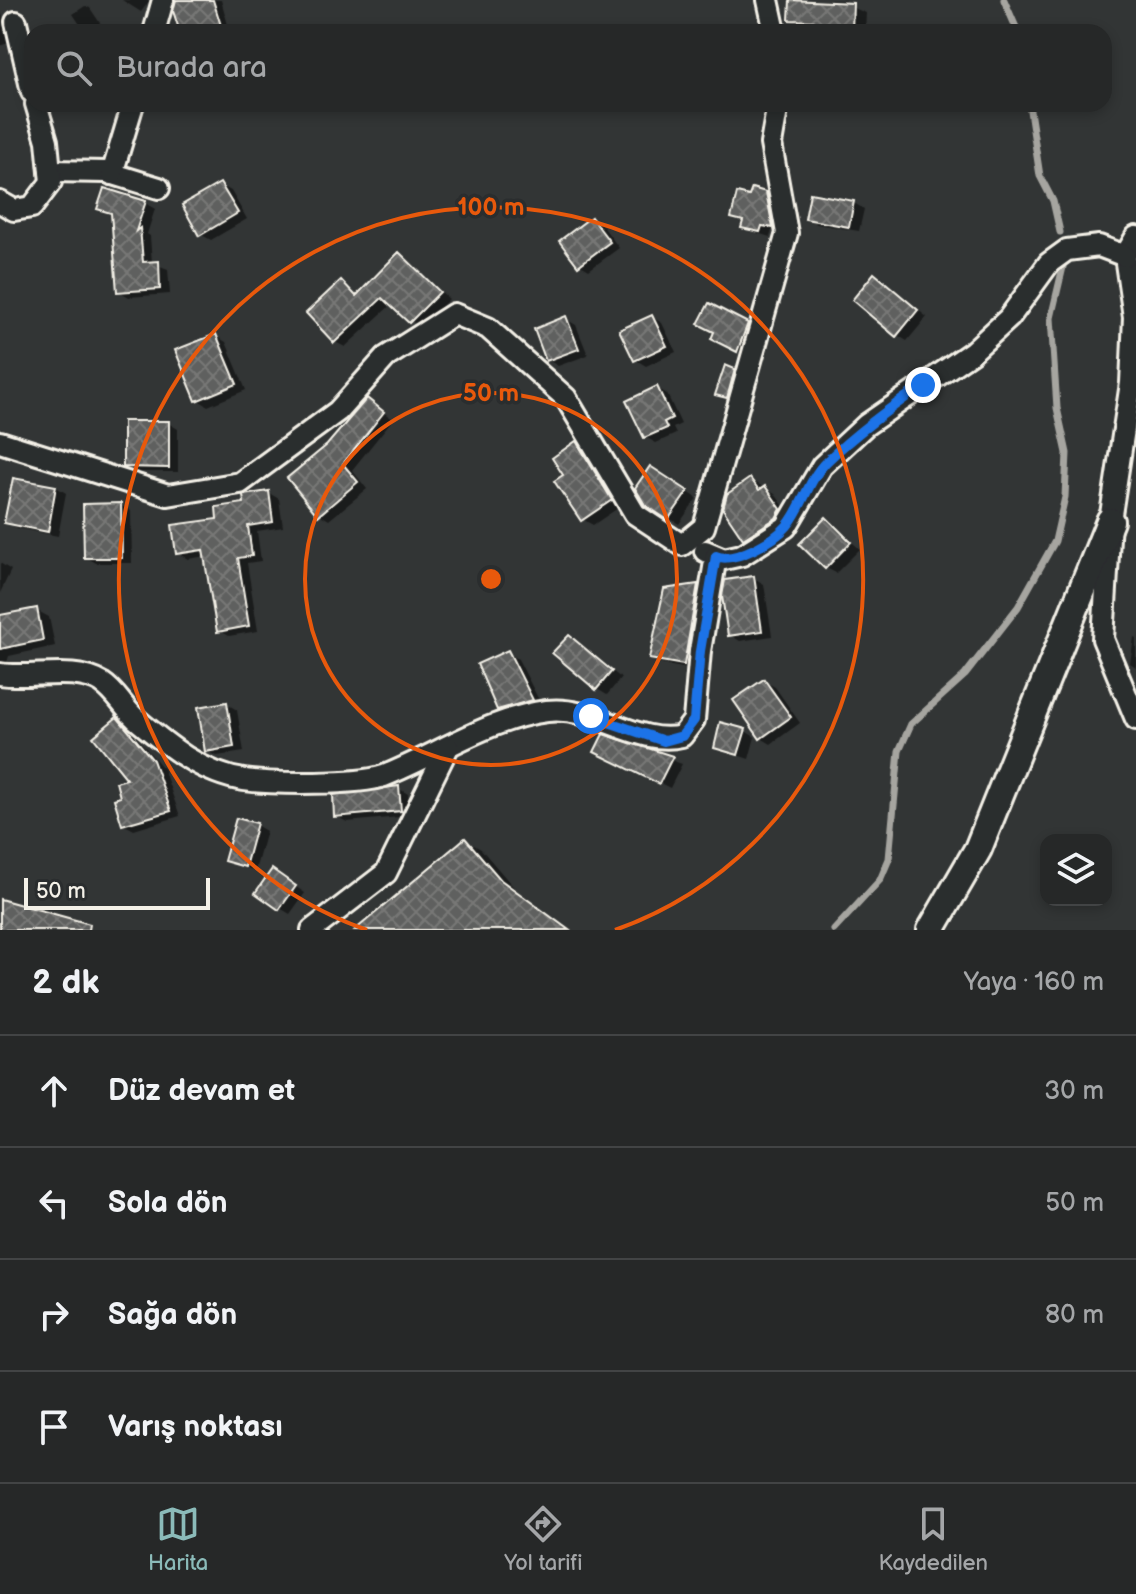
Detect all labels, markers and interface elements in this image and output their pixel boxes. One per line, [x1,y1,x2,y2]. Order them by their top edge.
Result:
search box [24,24,1112,112]
icon: search [52,46,96,90]
text: Burada ara [116,50,267,86]
text: 100 m [458,193,524,222]
route end [905,367,941,403]
text: 50 m [463,379,519,408]
centre of rings [477,565,505,593]
route start [573,698,609,734]
map controls [1040,834,1112,906]
button: layers [1040,834,1112,906]
scale bar [24,874,210,910]
text: 50 m [36,878,86,905]
text: 2 dk [32,962,99,1003]
text: Yaya · 160 m [964,967,1104,998]
icon: ahead [32,1069,76,1113]
text: Düz devam et [108,1073,295,1109]
text: 30 m [1044,1076,1104,1107]
icon: left [32,1181,76,1225]
text: Sola dön [108,1185,228,1221]
text: 50 m [1045,1188,1104,1219]
icon: right [32,1293,76,1337]
text: Sağa dön [108,1297,237,1333]
text: 80 m [1045,1300,1104,1331]
icon: arrive [32,1405,76,1449]
text: Varış noktası [108,1409,283,1445]
tab: Harita [148,1502,208,1577]
tab: Yol tarifi [504,1502,582,1577]
tab: Kaydedilen [878,1502,988,1577]

